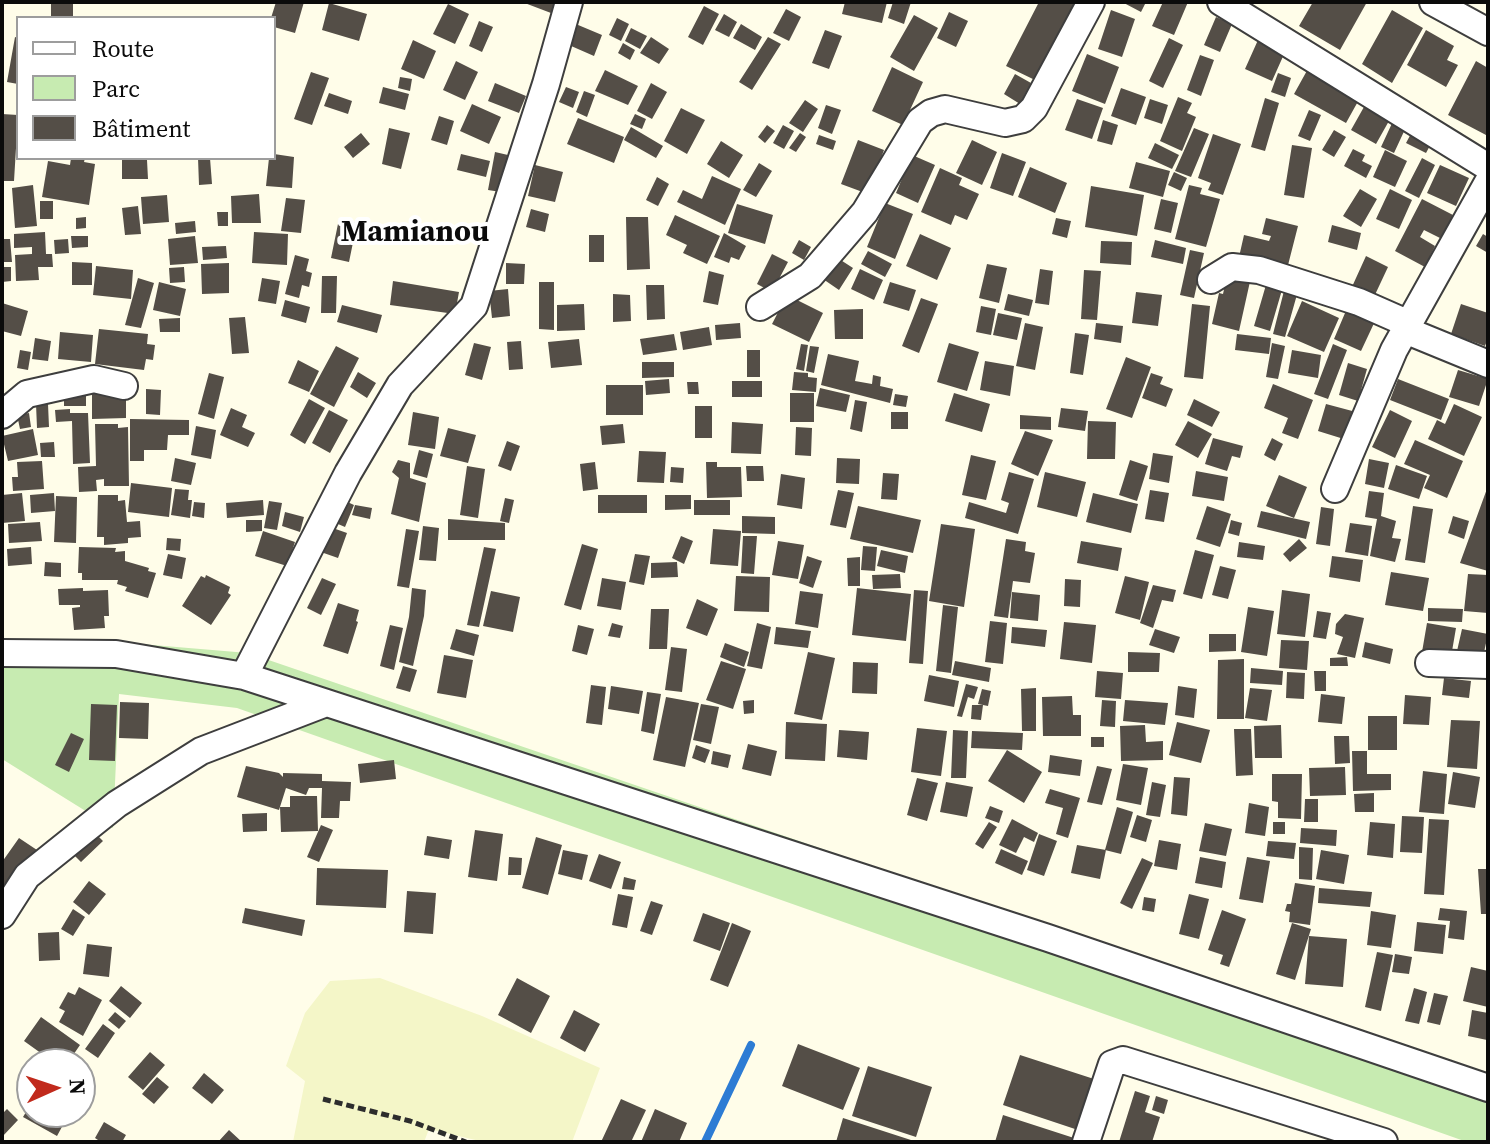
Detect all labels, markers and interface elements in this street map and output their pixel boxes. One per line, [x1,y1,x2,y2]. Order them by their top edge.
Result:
legend [16,16,276,160]
text: Route [92,32,154,65]
text: Parc [92,72,140,105]
text: Bâtiment [92,112,190,145]
district label: Mamianou [341,215,489,251]
north arrow [16,1048,96,1128]
text: N [63,1078,93,1096]

